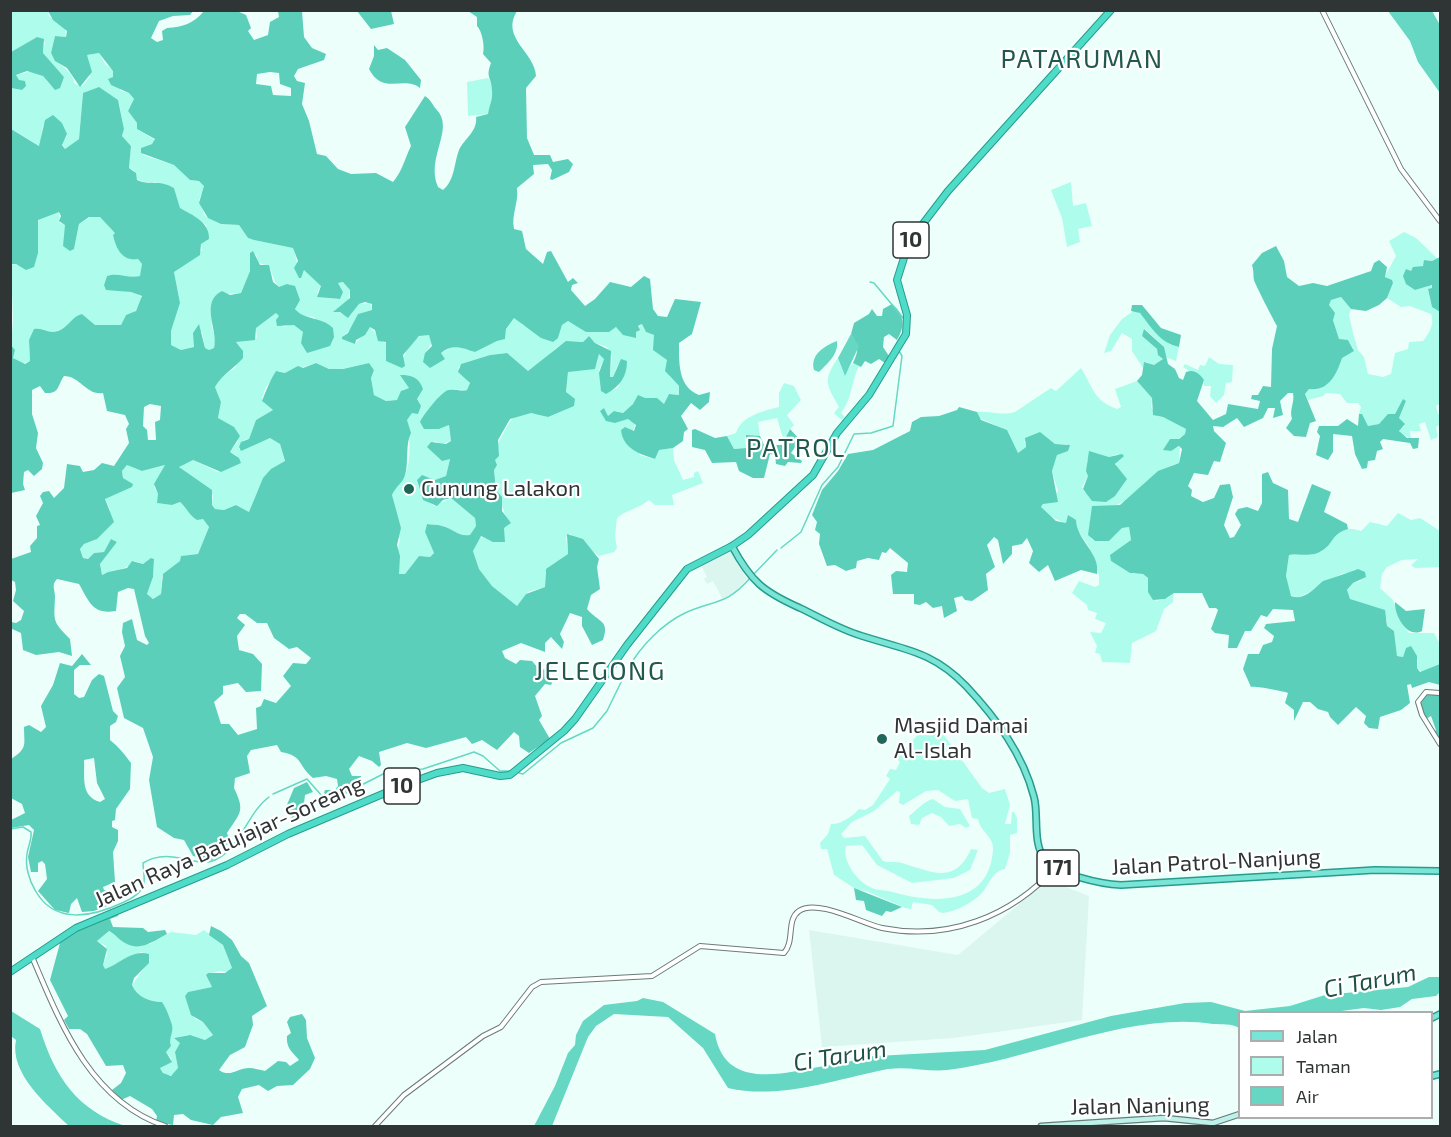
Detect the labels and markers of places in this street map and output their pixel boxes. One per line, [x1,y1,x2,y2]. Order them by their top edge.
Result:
place label: Gunung Lalakon [421,476,581,502]
marker: Gunung Lalakon [402,482,416,496]
place label: Masjid Damai Al-Islah [894,713,1029,764]
marker: Masjid Damai Al-Islah [875,732,889,746]

